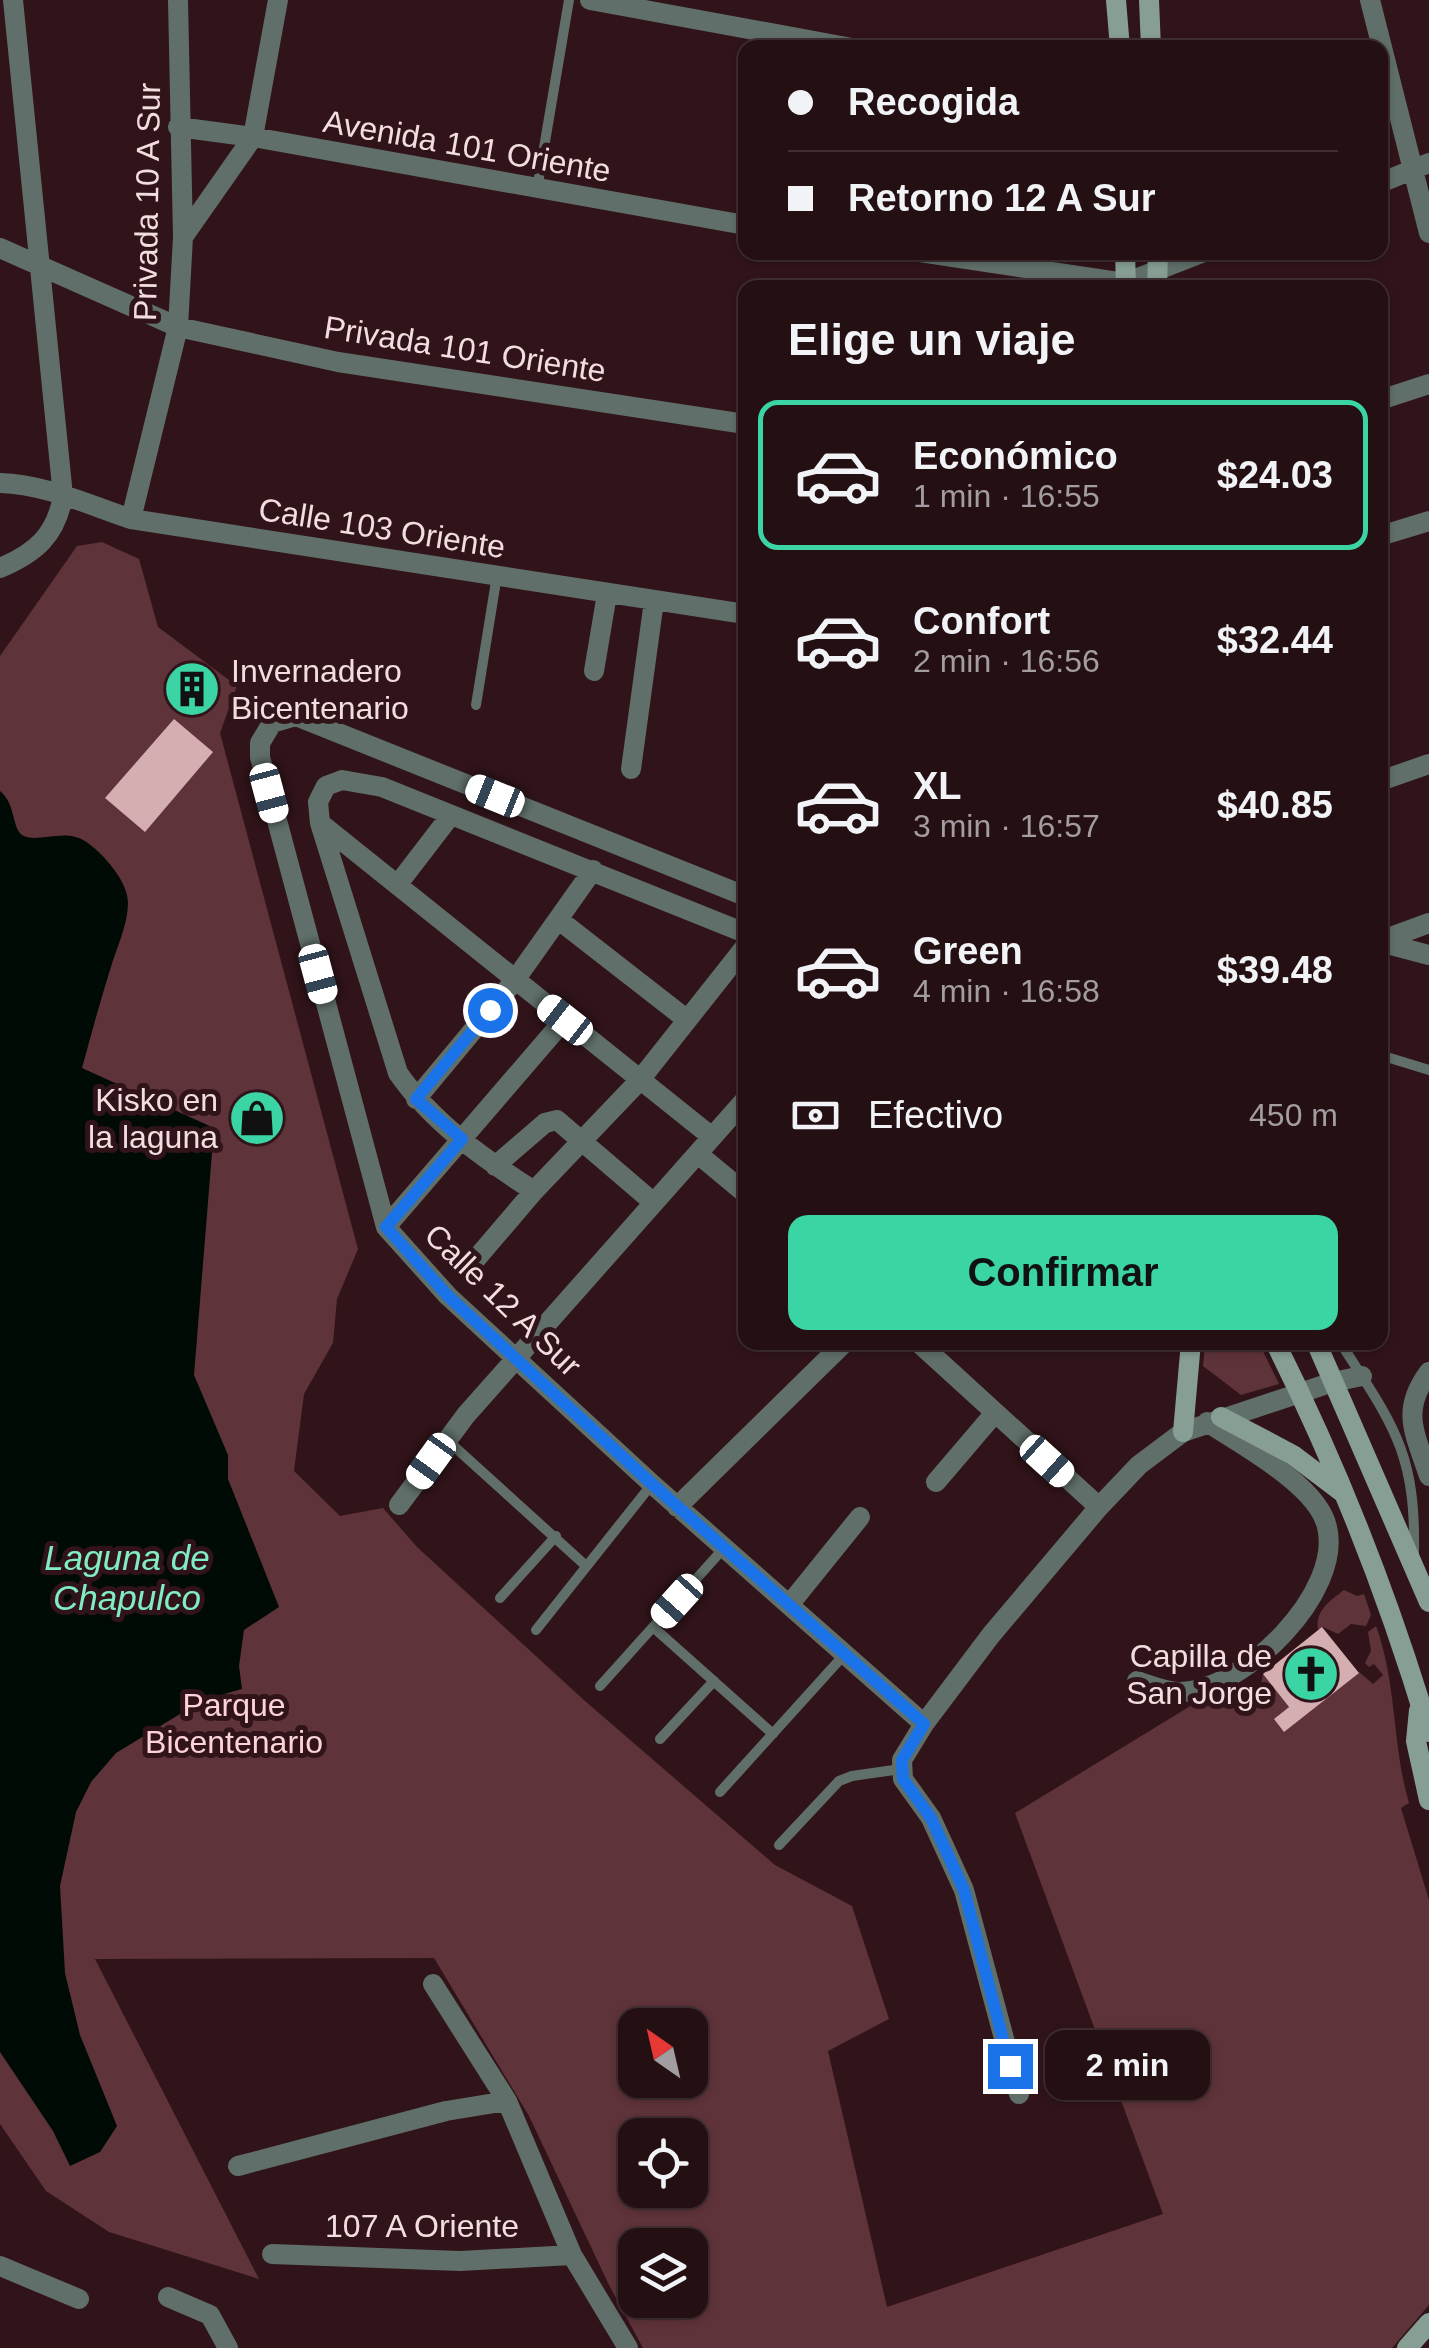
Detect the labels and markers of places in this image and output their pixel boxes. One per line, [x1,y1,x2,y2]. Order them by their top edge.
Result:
place label: Invernadero Bicentenario [231,653,409,726]
building icon: Invernadero Bicentenario [162,659,222,719]
place label: Kisko en la laguna [88,1082,218,1155]
shop icon: Kisko en la laguna [227,1088,287,1148]
place label: Capilla de San Jorge [1126,1638,1272,1711]
church icon: Capilla de San Jorge [1281,1644,1341,1704]

